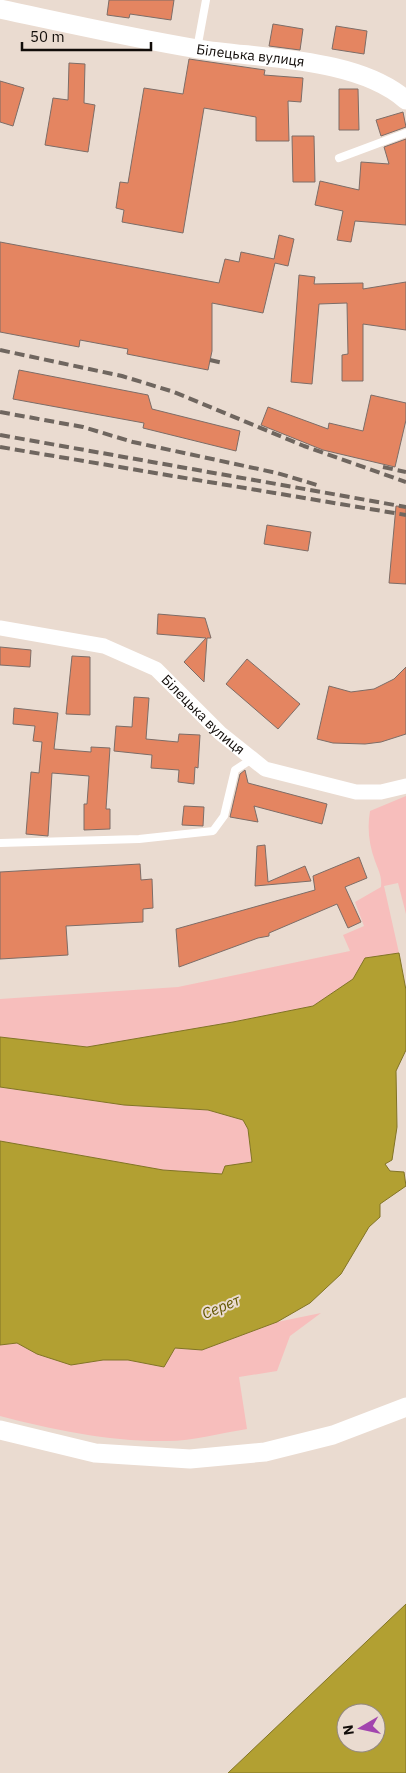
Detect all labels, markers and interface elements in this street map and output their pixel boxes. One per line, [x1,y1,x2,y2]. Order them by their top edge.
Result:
scale bar [22,20,151,52]
text: 50 m [30,27,65,46]
street label: Білецька вулиця [195,40,306,71]
street label: Білецька вулиця [158,671,249,758]
water label: Серет [199,1290,244,1323]
north arrow [336,1703,386,1753]
text: N [338,1724,358,1736]

